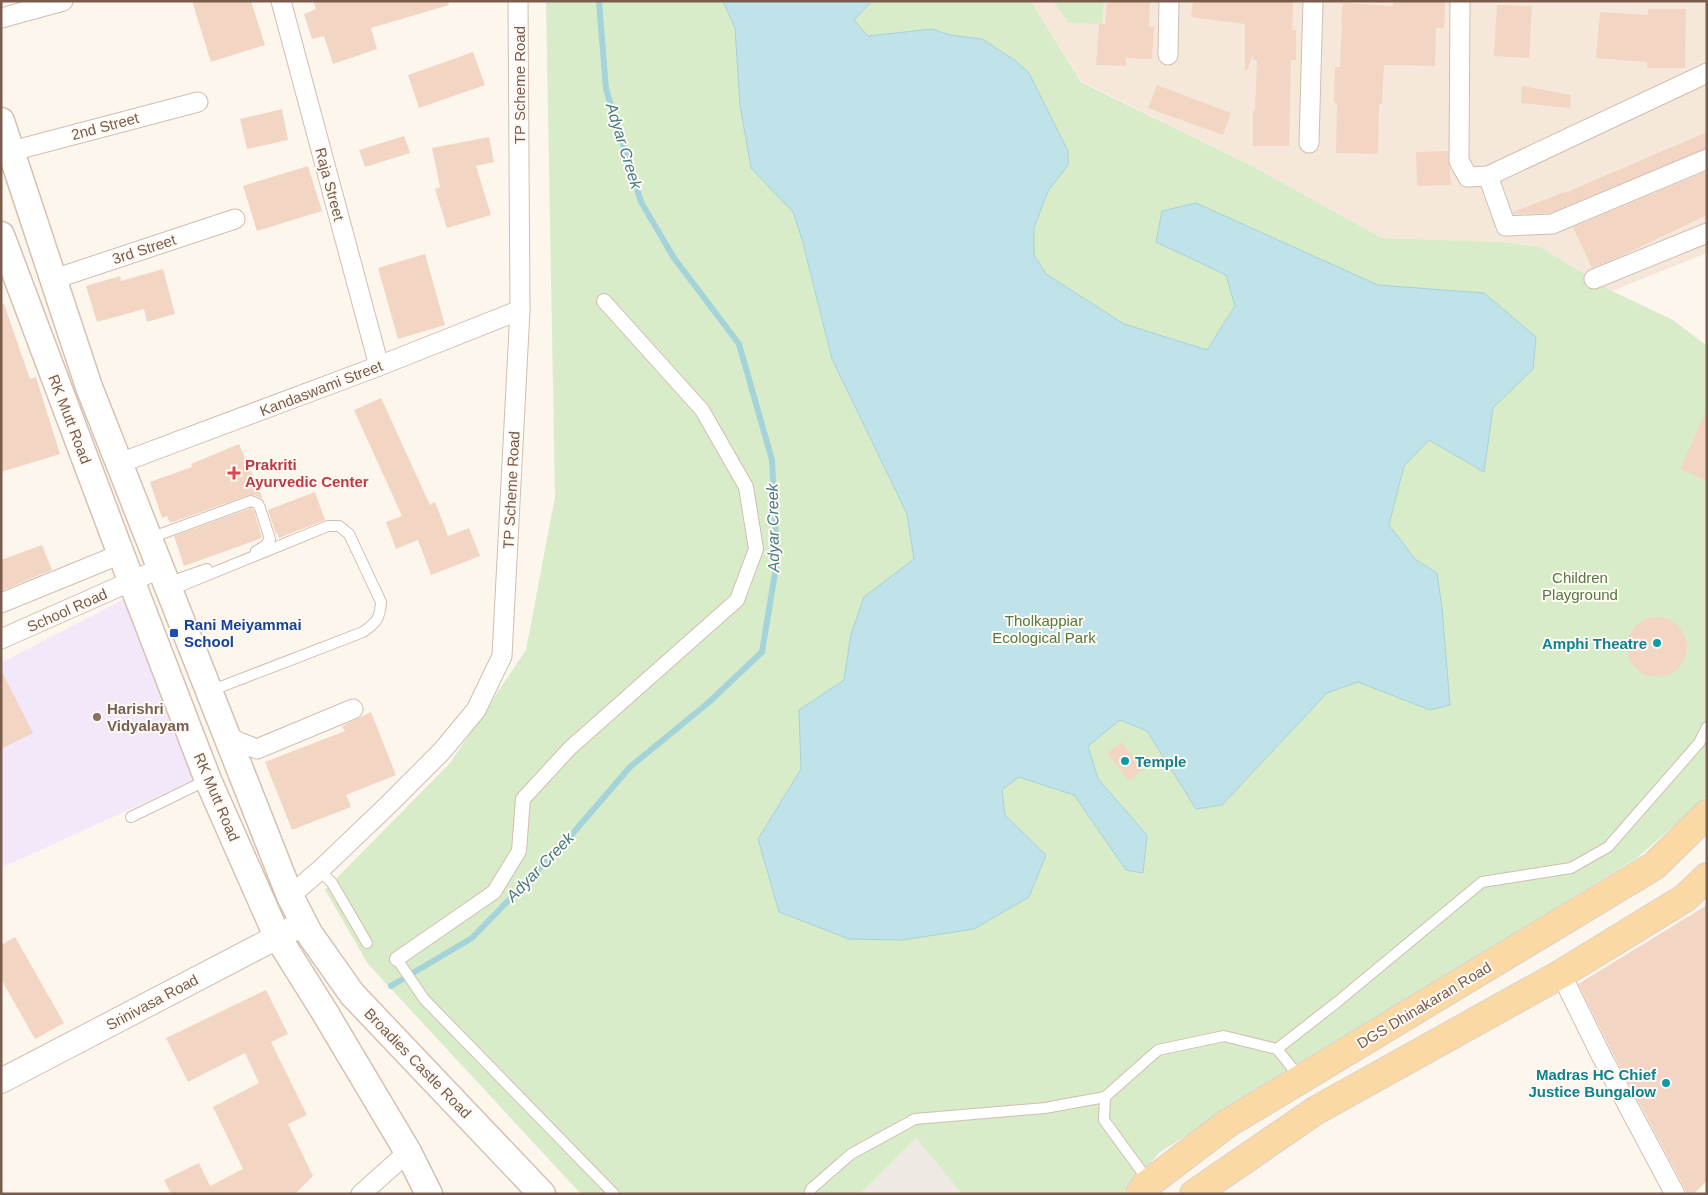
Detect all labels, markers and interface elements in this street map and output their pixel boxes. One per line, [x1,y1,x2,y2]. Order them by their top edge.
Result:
street label: TP Scheme Road [511,26,528,144]
water label: Adyar Creek [603,100,645,192]
street label: 2nd Street [69,109,141,143]
street label: Raja Street [312,146,348,223]
street label: 3rd Street [110,230,179,267]
street label: Kandaswami Street [257,356,386,419]
street label: RK Mutt Road [45,372,95,466]
street label: TP Scheme Road [499,431,523,549]
place label: Prakriti Ayurvedic Center [245,456,369,490]
marker: Prakriti Ayurvedic Center [227,466,241,480]
water label: Adyar Creek [764,482,782,574]
park label: Children Playground [1542,569,1618,603]
street label: School Road [24,585,110,635]
park label: Tholkappiar Ecological Park [992,612,1096,646]
place label: Rani Meiyammai School [184,616,302,650]
marker: Rani Meiyammai School [168,627,180,639]
place label: Amphi Theatre [1542,635,1647,652]
marker: Amphi Theatre [1651,637,1663,649]
place label: Harishri Vidyalayam [107,700,189,734]
marker: Harishri Vidyalayam [91,711,103,723]
street label: RK Mutt Road [191,750,243,844]
place label: Temple [1135,753,1186,770]
marker: Temple [1119,755,1131,767]
water label: Adyar Creek [502,828,578,906]
street label: DGS Dhinakaran Road [1354,958,1494,1052]
street label: Srinivasa Road [103,971,201,1033]
street label: Broadies Castle Road [361,1005,475,1121]
place label: Madras HC Chief Justice Bungalow [1528,1066,1657,1100]
marker: Madras HC Chief Justice Bungalow [1660,1077,1672,1089]

